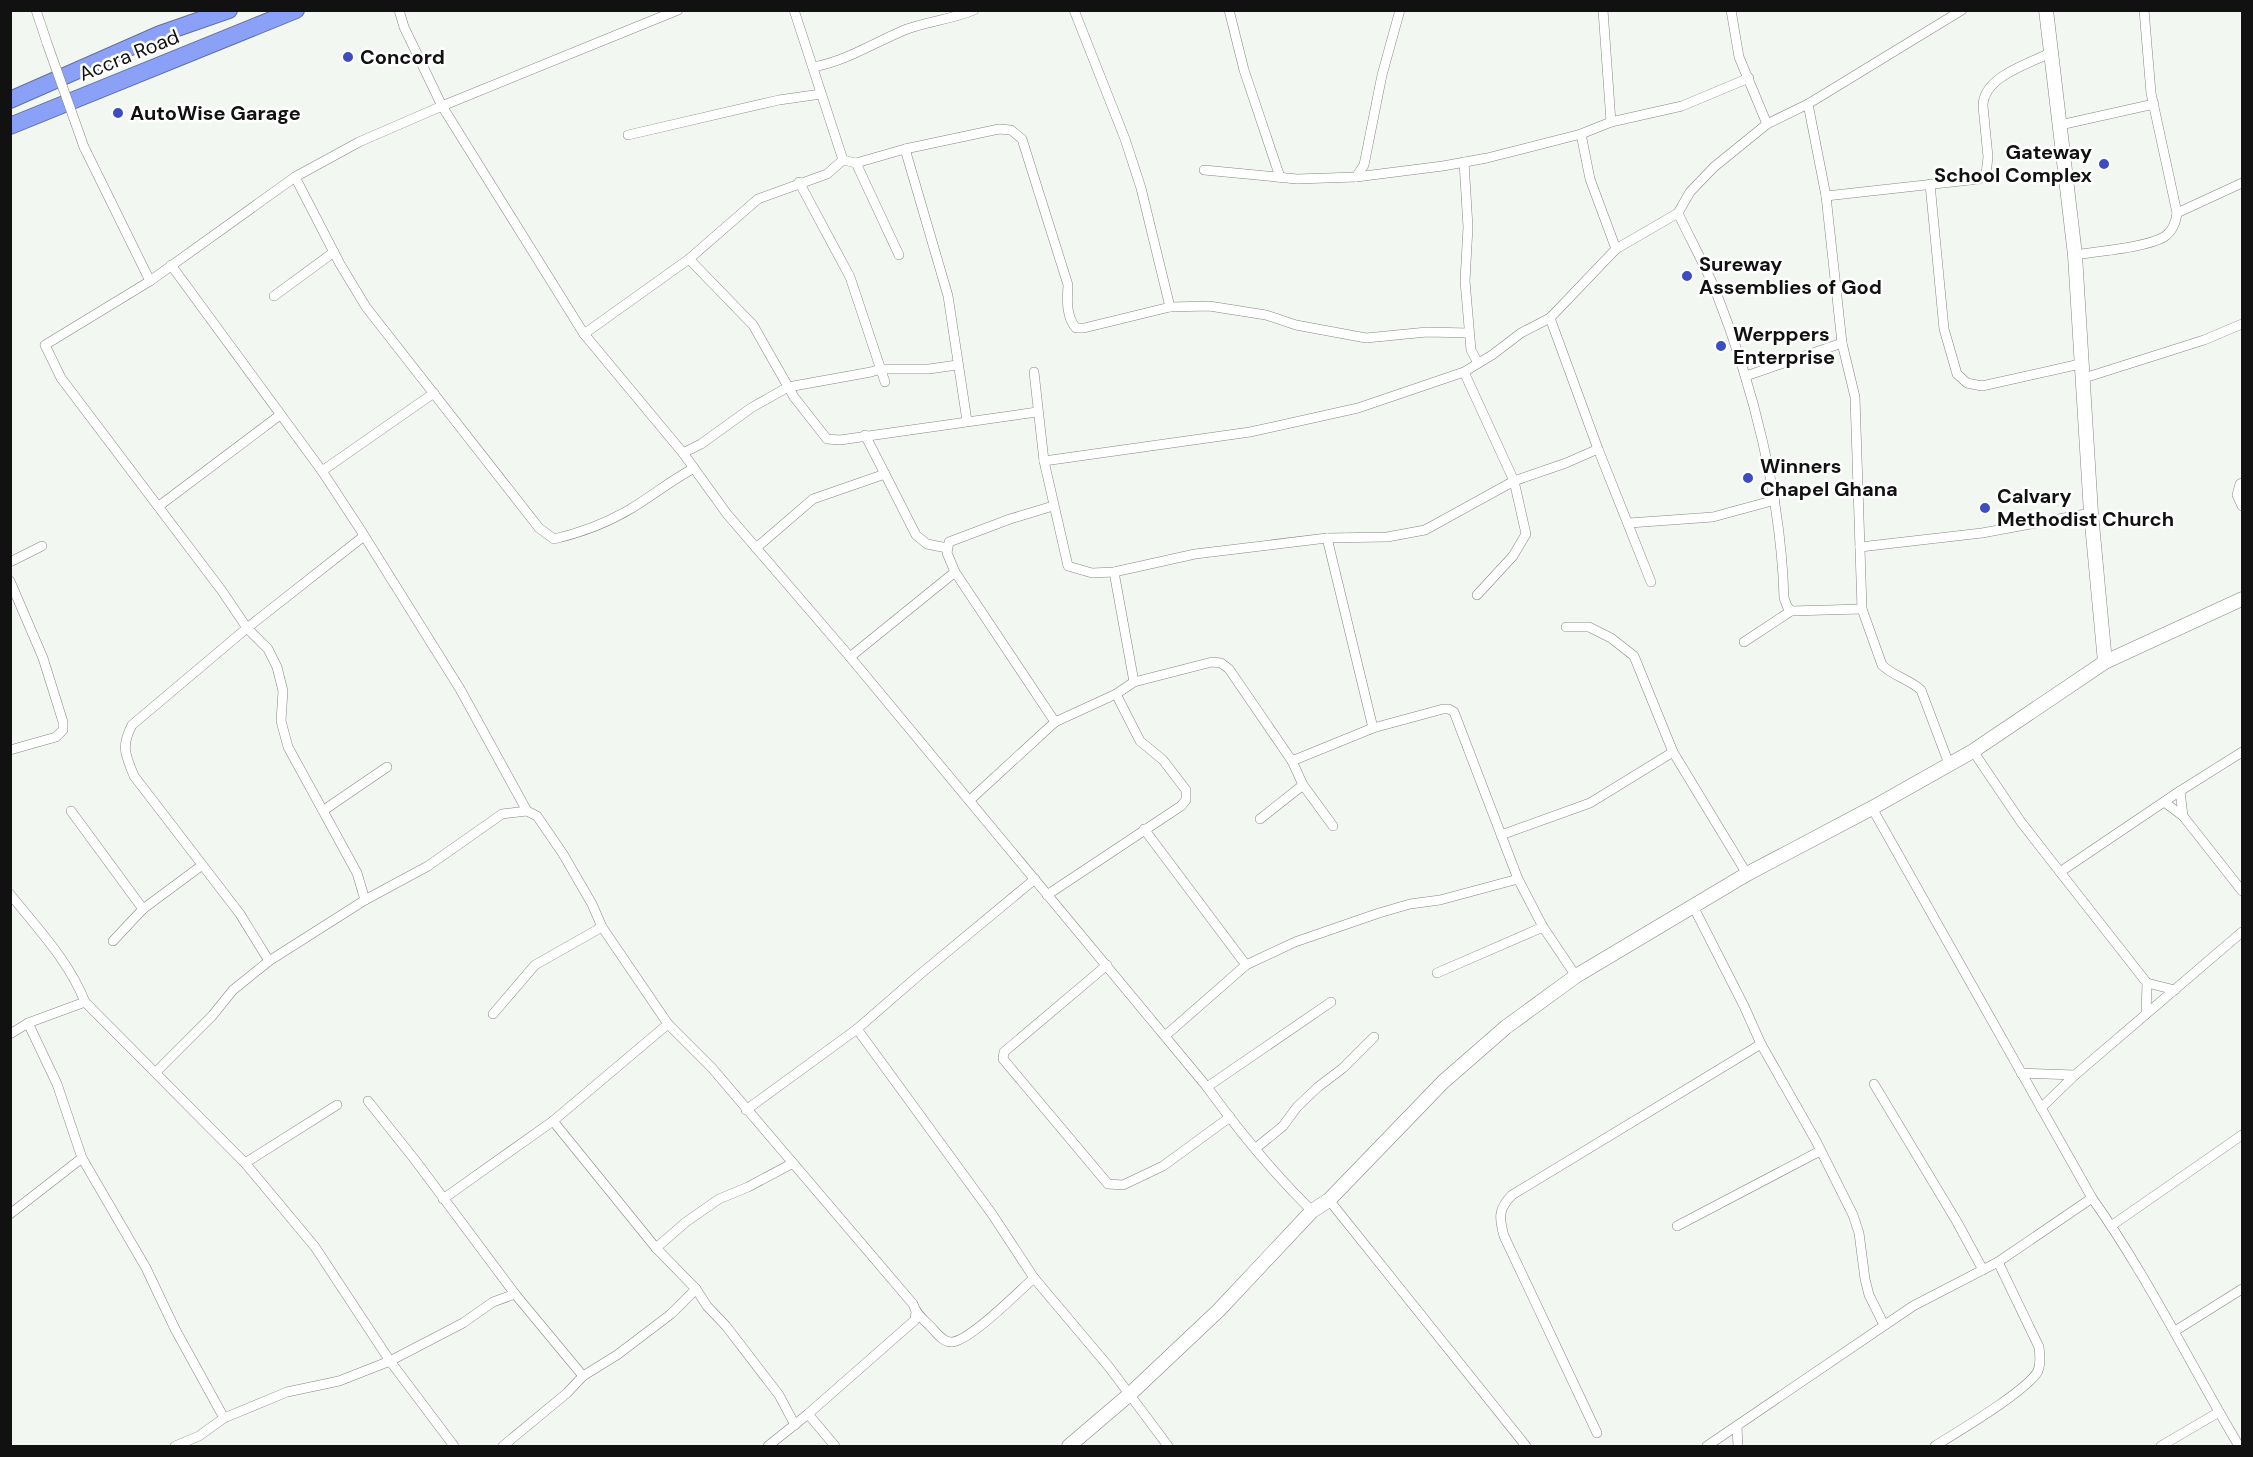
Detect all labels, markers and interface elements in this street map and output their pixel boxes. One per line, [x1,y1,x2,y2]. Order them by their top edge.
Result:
street label: Accra Road [75,23,183,87]
place label: Concord [360,44,445,70]
marker: Concord [341,50,355,64]
place label: AutoWise Garage [130,100,301,126]
marker: AutoWise Garage [111,106,125,120]
place label: Gateway School Complex [1934,139,2093,188]
marker: Gateway School Complex [2097,157,2111,171]
place label: Sureway Assemblies of God [1699,251,1882,300]
marker: Sureway Assemblies of God [1680,269,1694,283]
place label: Werppers Enterprise [1733,321,1835,370]
marker: Werppers Enterprise [1714,339,1728,353]
place label: Winners Chapel Ghana [1760,453,1898,502]
marker: Winners Chapel Ghana [1741,471,1755,485]
place label: Calvary Methodist Church [1997,483,2174,532]
marker: Calvary Methodist Church [1978,501,1992,515]

